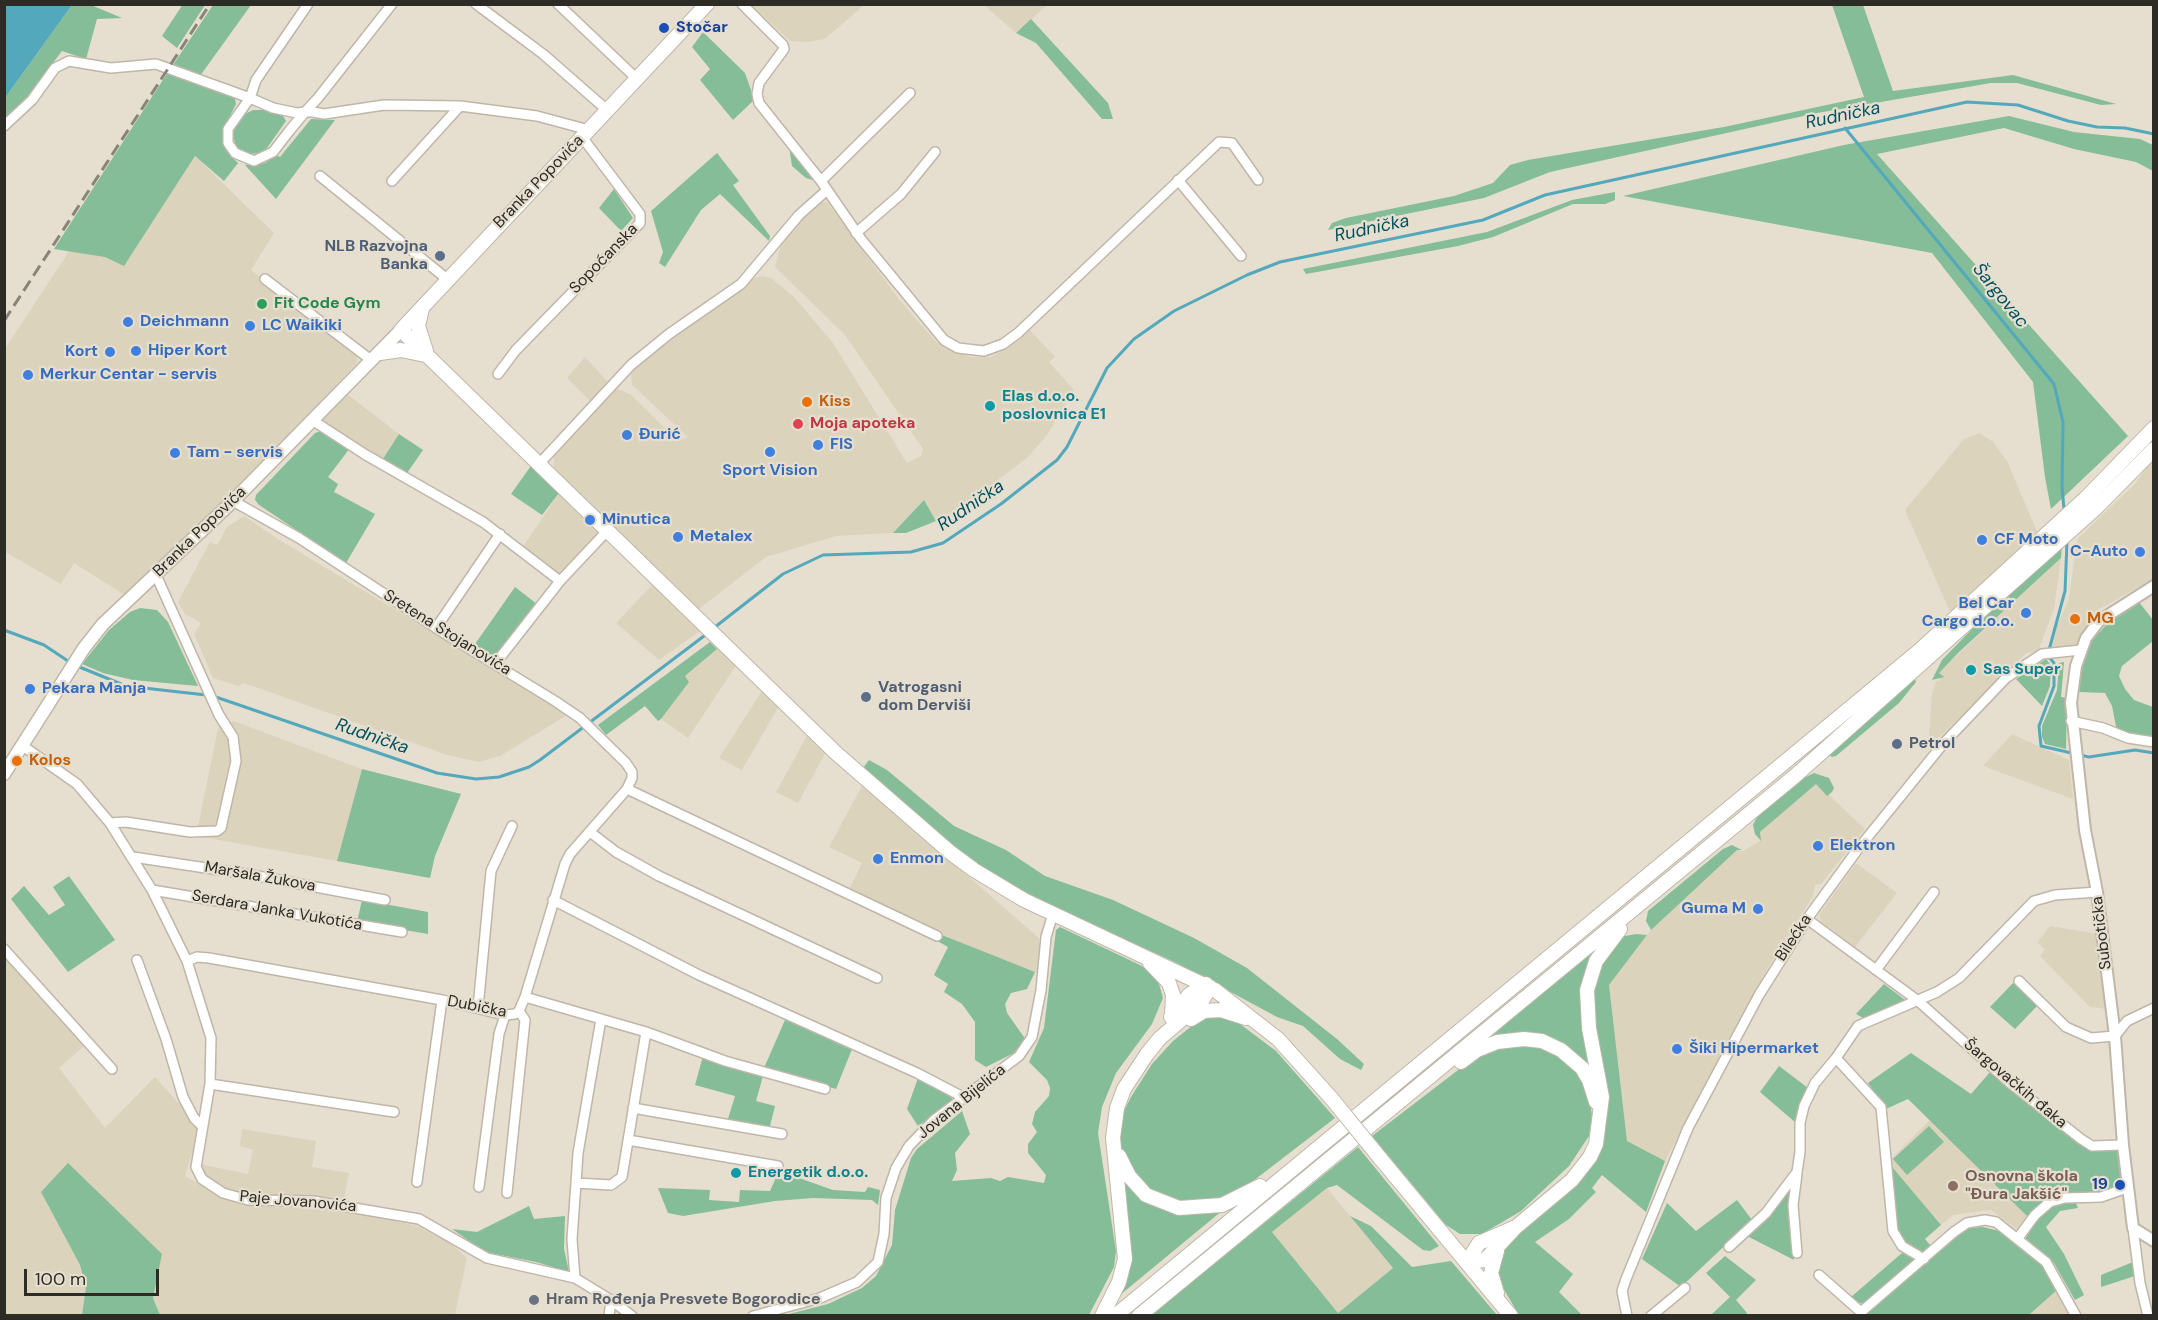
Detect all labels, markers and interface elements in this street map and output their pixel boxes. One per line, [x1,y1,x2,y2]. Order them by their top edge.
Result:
place label: Stočar [676,18,728,38]
marker: Stočar [657,21,671,35]
water label: Rudnička [1804,98,1882,134]
street label: Branka Popovića [490,131,588,233]
water label: Rudnička [1333,211,1411,247]
street label: Sopoćanska [566,220,642,298]
place label: NLB Razvojna Banka [324,237,428,275]
marker: NLB Razvojna Banka [433,249,447,263]
water label: Šargovac [1967,259,2033,333]
place label: Fit Code Gym [274,294,381,314]
marker: Fit Code Gym [255,297,269,311]
place label: Deichmann [140,312,229,332]
marker: Deichmann [121,315,135,329]
place label: LC Waikiki [262,316,342,336]
marker: LC Waikiki [243,319,257,333]
place label: Hiper Kort [148,341,227,361]
place label: Kort [65,342,98,362]
marker: Hiper Kort [129,344,143,358]
marker: Kort [103,345,117,359]
place label: Merkur Centar - servis [40,365,217,385]
marker: Merkur Centar - servis [21,368,35,382]
place label: Elas d.o.o. poslovnica E1 [1002,387,1106,425]
place label: Kiss [819,392,851,412]
marker: Kiss [800,395,814,409]
marker: Elas d.o.o. poslovnica E1 [983,399,997,413]
place label: Moja apoteka [810,414,915,434]
marker: Moja apoteka [791,417,805,431]
place label: Đurić [639,425,681,445]
marker: Đurić [620,428,634,442]
place label: FIS [830,435,853,455]
marker: FIS [811,438,825,452]
place label: Tam - servis [187,443,283,463]
marker: Sport Vision [763,445,777,459]
marker: Tam - servis [168,446,182,460]
place label: Sport Vision [722,461,818,481]
water label: Rudnička [933,476,1009,536]
street label: Branka Popovića [149,483,251,581]
place label: Minutica [602,510,671,530]
marker: Minutica [583,513,597,527]
place label: Metalex [690,527,752,547]
marker: Metalex [671,530,685,544]
place label: CF Moto [1994,530,2059,550]
marker: CF Moto [1975,533,1989,547]
place label: C-Auto [2070,542,2128,562]
marker: C-Auto [2133,545,2147,559]
street label: Sretena Stojanovića [380,586,514,680]
place label: Bel Car Cargo d.o.o. [1922,594,2014,632]
marker: Bel Car Cargo d.o.o. [2019,606,2033,620]
place label: MG [2087,609,2114,629]
marker: MG [2068,612,2082,626]
place label: Sas Super [1983,660,2060,680]
marker: Sas Super [1964,663,1978,677]
place label: Vatrogasni dom Derviši [878,678,971,716]
place label: Pekara Manja [42,679,146,699]
marker: Pekara Manja [23,682,37,696]
marker: Vatrogasni dom Derviši [859,690,873,704]
water label: Rudnička [333,714,411,760]
place label: Petrol [1909,734,1955,754]
marker: Petrol [1890,737,1904,751]
place label: Kolos [29,751,71,771]
marker: Kolos [10,754,24,768]
place label: Elektron [1830,836,1895,856]
marker: Elektron [1811,839,1825,853]
place label: Enmon [890,849,944,869]
marker: Enmon [871,852,885,866]
street label: Maršala Žukova [203,858,317,896]
street label: Serdara Janka Vukotića [190,887,364,935]
street label: Subotička [2088,895,2116,971]
place label: Guma M [1681,899,1746,919]
marker: Guma M [1751,902,1765,916]
street label: Bilećka [1772,911,1816,965]
street label: Dubička [446,992,508,1022]
street label: Šargovačkih đaka [1959,1035,2071,1133]
place label: Šiki Hipermarket [1689,1039,1819,1059]
marker: Šiki Hipermarket [1670,1042,1684,1056]
street label: Jovana Bijelića [914,1061,1010,1143]
place label: Energetik d.o.o. [748,1163,868,1183]
marker: Energetik d.o.o. [729,1166,743,1180]
place label: Osnovna škola "Đura Jakšić" [1965,1167,2078,1205]
place label: 19 [2092,1175,2108,1195]
marker: 19 [2113,1178,2127,1192]
marker: Osnovna škola "Đura Jakšić" [1946,1179,1960,1193]
street label: Paje Jovanovića [239,1187,357,1217]
scale bar [27,1257,162,1295]
text: 100 m [35,1267,86,1291]
place label: Hram Rođenja Presvete Bogorodice [546,1290,821,1310]
marker: Hram Rođenja Presvete Bogorodice [527,1293,541,1307]

